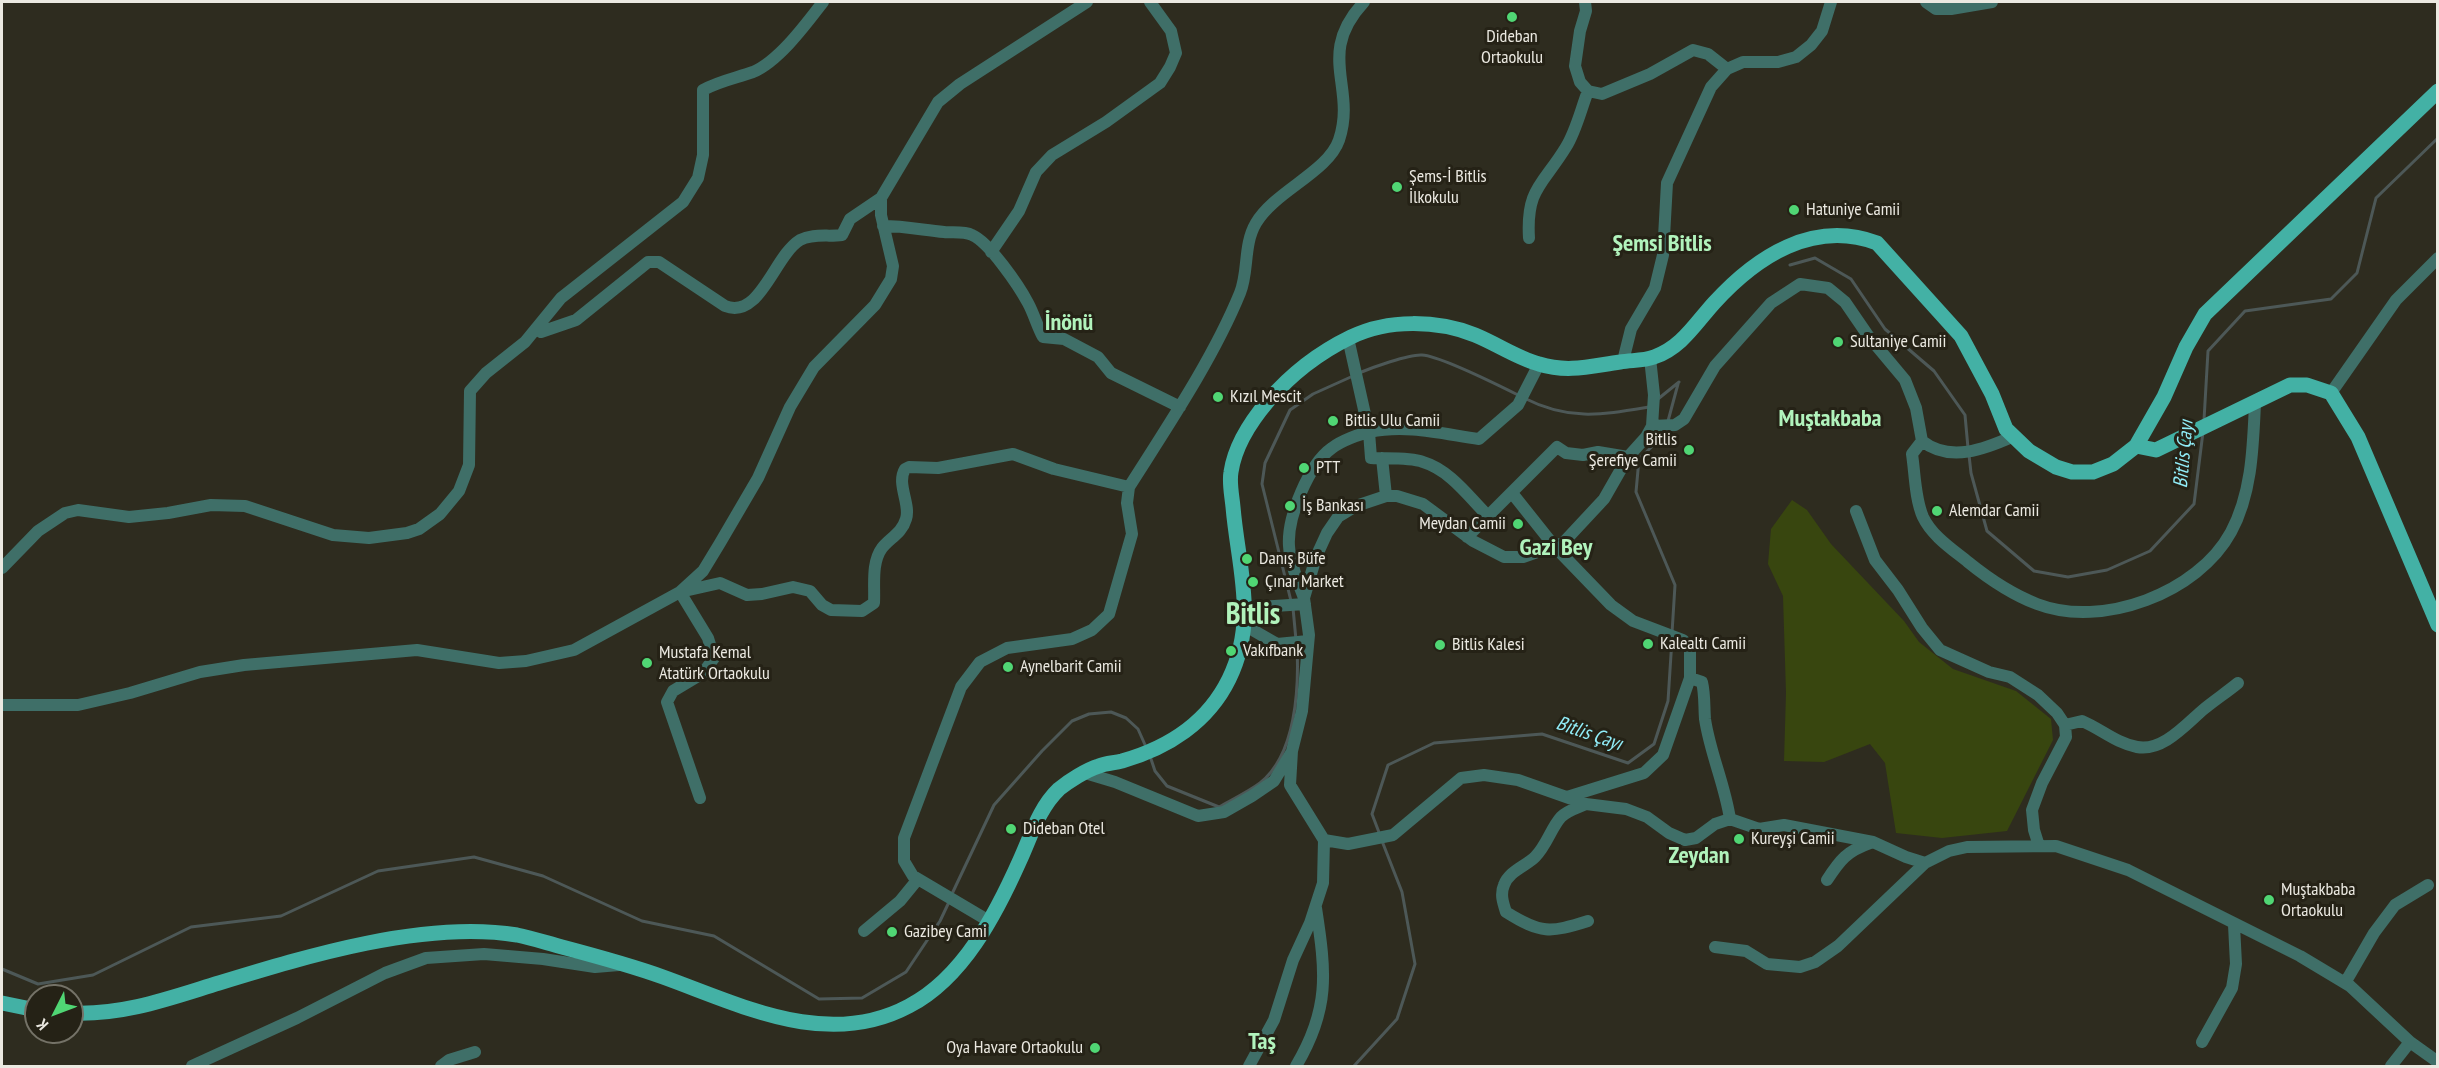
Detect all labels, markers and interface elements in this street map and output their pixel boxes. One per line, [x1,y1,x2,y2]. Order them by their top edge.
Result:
marker: Dideban Ortaokulu [1505,10,1519,24]
place label: Dideban Ortaokulu [1481,26,1543,68]
place label: Şems-İ Bitlis İlkokulu [1409,166,1487,208]
marker: Şems-İ Bitlis İlkokulu [1390,180,1404,194]
place label: Hatuniye Camii [1806,199,1900,221]
marker: Hatuniye Camii [1787,203,1801,217]
district label: Şemsi Bitlis [1612,230,1712,258]
district label: İnönü [1045,309,1093,337]
place label: Sultaniye Camii [1850,331,1946,353]
marker: Sultaniye Camii [1831,335,1845,349]
place label: Kızıl Mescit [1230,386,1301,408]
marker: Kızıl Mescit [1211,390,1225,404]
district label: Muştakbaba [1779,405,1881,433]
place label: Bitlis Ulu Camii [1345,410,1440,432]
marker: Bitlis Ulu Camii [1326,414,1340,428]
water label: Bitlis Çayı [2169,419,2199,489]
place label: Bitlis Şerefiye Camii [1589,429,1677,472]
marker: Bitlis Şerefiye Camii [1682,443,1696,457]
place label: PTT [1316,457,1340,479]
marker: PTT [1297,461,1311,475]
place label: İş Bankası [1302,495,1364,517]
marker: İş Bankası [1283,499,1297,513]
place label: Alemdar Camii [1949,500,2039,522]
marker: Alemdar Camii [1930,504,1944,518]
place label: Meydan Camii [1419,513,1506,535]
marker: Meydan Camii [1511,517,1525,531]
district label: Gazi Bey [1520,534,1592,562]
place label: Danış Büfe [1259,548,1326,570]
marker: Danış Büfe [1240,552,1254,566]
place label: Çınar Market [1265,571,1344,593]
marker: Çınar Market [1246,575,1260,589]
district label: Bitlis [1226,597,1280,633]
place label: Kalealtı Camii [1660,633,1746,655]
place label: Bitlis Kalesi [1452,634,1525,656]
marker: Kalealtı Camii [1641,637,1655,651]
marker: Bitlis Kalesi [1433,638,1447,652]
place label: Vakıfbank [1243,640,1303,662]
place label: Mustafa Kemal Atatürk Ortaokulu [659,642,770,684]
marker: Vakıfbank [1224,644,1238,658]
marker: Mustafa Kemal Atatürk Ortaokulu [640,656,654,670]
place label: Aynelbarit Camii [1020,656,1122,678]
marker: Aynelbarit Camii [1001,660,1015,674]
water label: Bitlis Çayı [1553,712,1625,756]
place label: Dideban Otel [1023,818,1105,840]
marker: Dideban Otel [1004,822,1018,836]
place label: Kureyşi Camii [1751,828,1835,850]
marker: Kureyşi Camii [1732,832,1746,846]
district label: Zeydan [1668,842,1730,870]
place label: Muştakbaba Ortaokulu [2281,879,2356,922]
marker: Muştakbaba Ortaokulu [2262,893,2276,907]
place label: Gazibey Cami [904,921,987,943]
marker: Gazibey Cami [885,925,899,939]
north arrow [24,984,84,1044]
text: K [32,1015,52,1034]
district label: Taş [1248,1028,1276,1056]
place label: Oya Havare Ortaokulu [946,1037,1083,1059]
marker: Oya Havare Ortaokulu [1088,1041,1102,1055]

